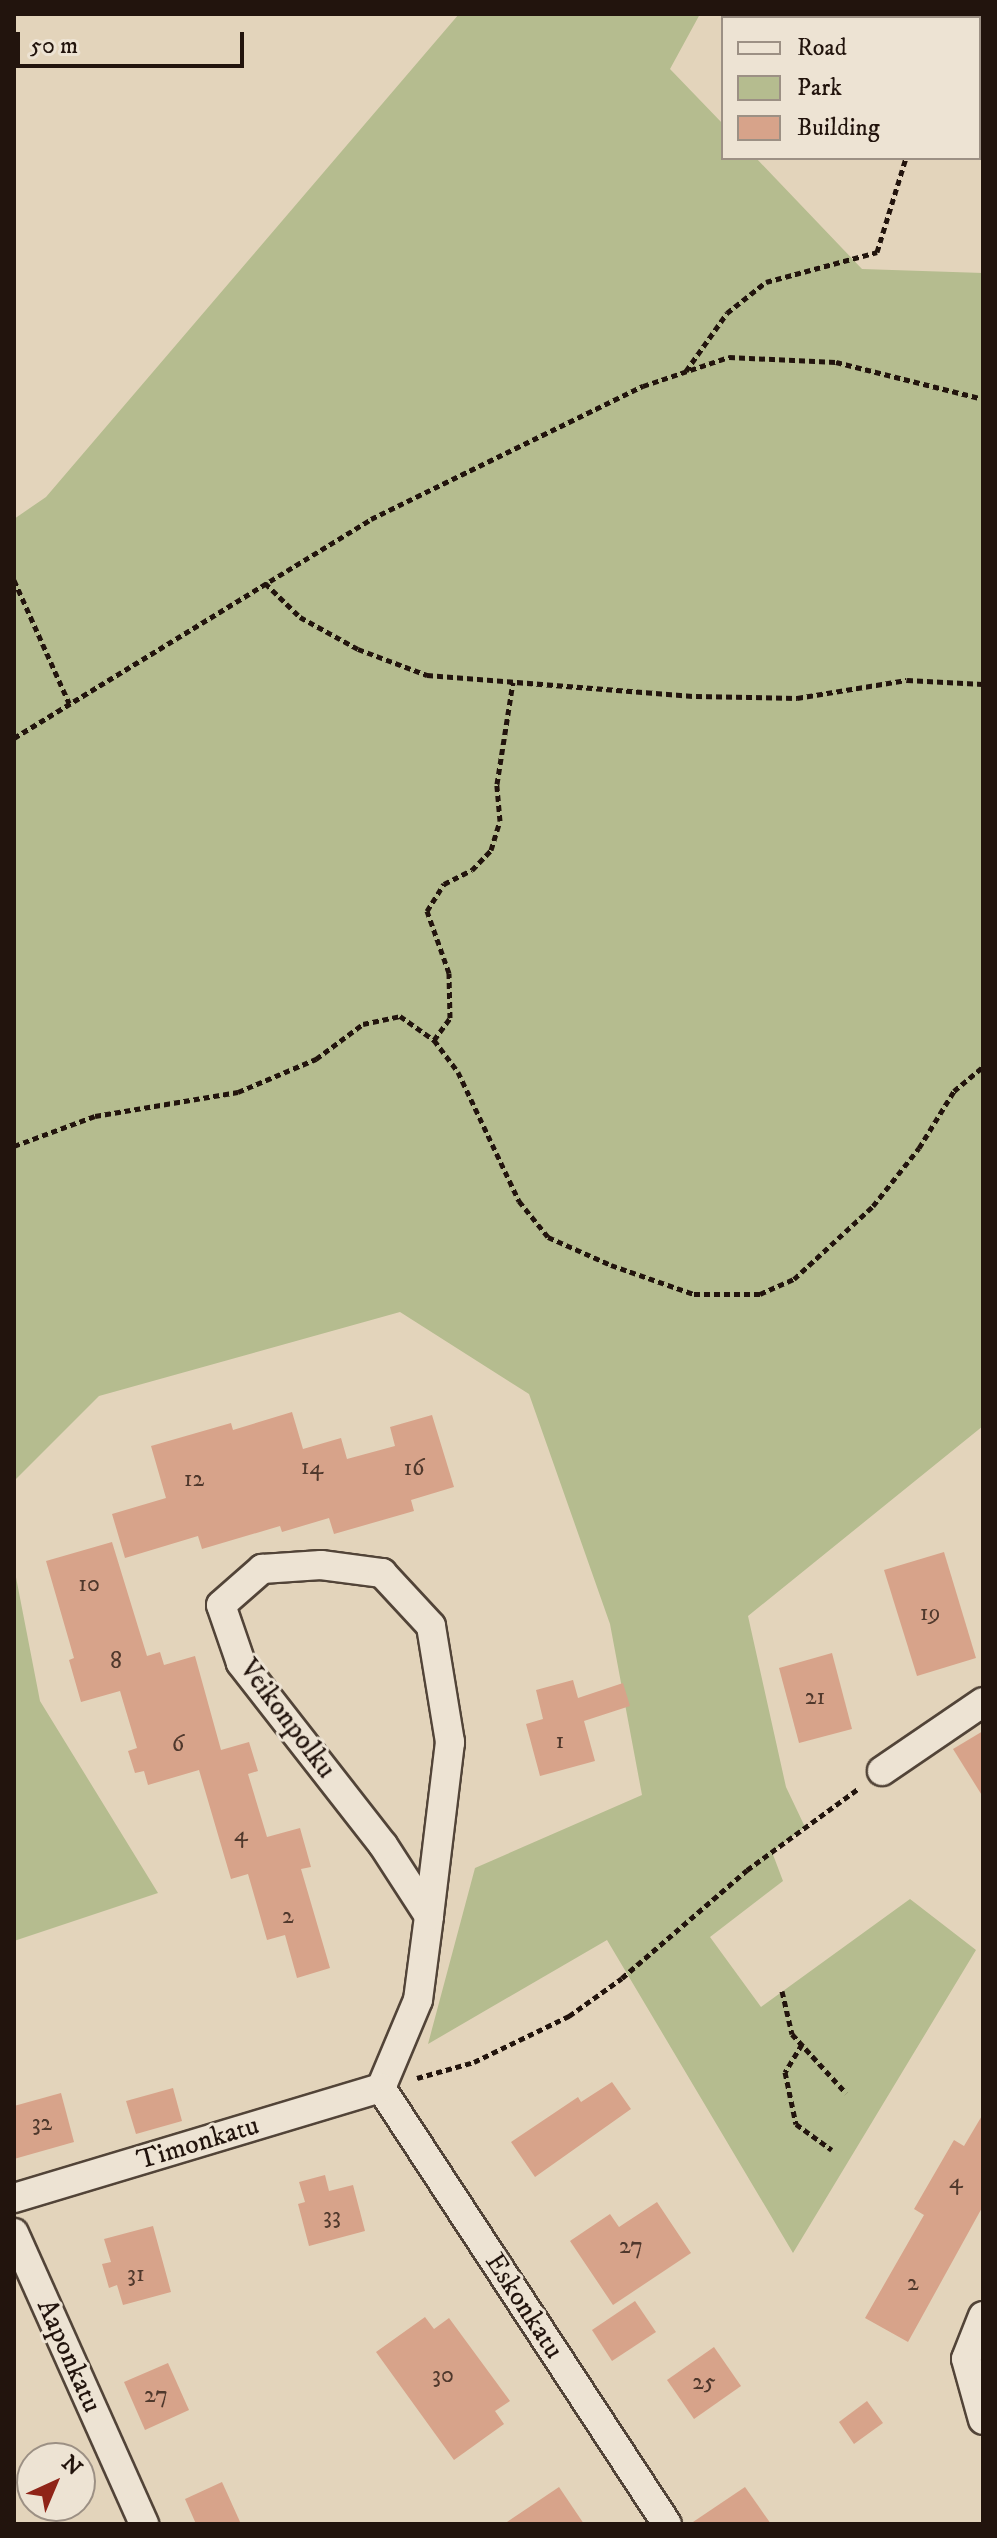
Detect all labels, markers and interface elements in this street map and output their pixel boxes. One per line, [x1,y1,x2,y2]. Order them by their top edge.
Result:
scale bar [20,16,248,66]
legend [721,16,981,160]
text: 50 m [30,31,78,61]
text: Road [797,33,847,63]
text: Park [797,73,842,103]
text: Building [797,113,880,143]
house number: 14 [301,1454,323,1482]
house number: 16 [403,1455,425,1483]
house number: 12 [184,1466,204,1494]
house number: 10 [78,1571,100,1599]
house number: 19 [920,1600,940,1628]
house number: 8 [110,1648,122,1676]
street label: Veikonpolku [231,1653,343,1785]
house number: 21 [805,1684,825,1712]
house number: 1 [556,1728,564,1756]
house number: 6 [172,1731,184,1759]
house number: 4 [234,1821,248,1849]
house number: 2 [282,1903,294,1931]
street label: Timonkatu [133,2109,263,2177]
house number: 32 [32,2110,52,2138]
house number: 4 [949,2168,963,2196]
house number: 33 [323,2203,341,2231]
house number: 27 [619,2233,643,2261]
street label: Eskonkatu [477,2247,571,2365]
house number: 31 [127,2261,145,2289]
house number: 2 [907,2270,919,2298]
street label: Aaponkatu [29,2294,109,2418]
house number: 30 [432,2362,454,2390]
house number: 25 [692,2369,716,2397]
house number: 27 [144,2382,168,2410]
north arrow [16,2442,96,2522]
text: N [56,2450,88,2482]

